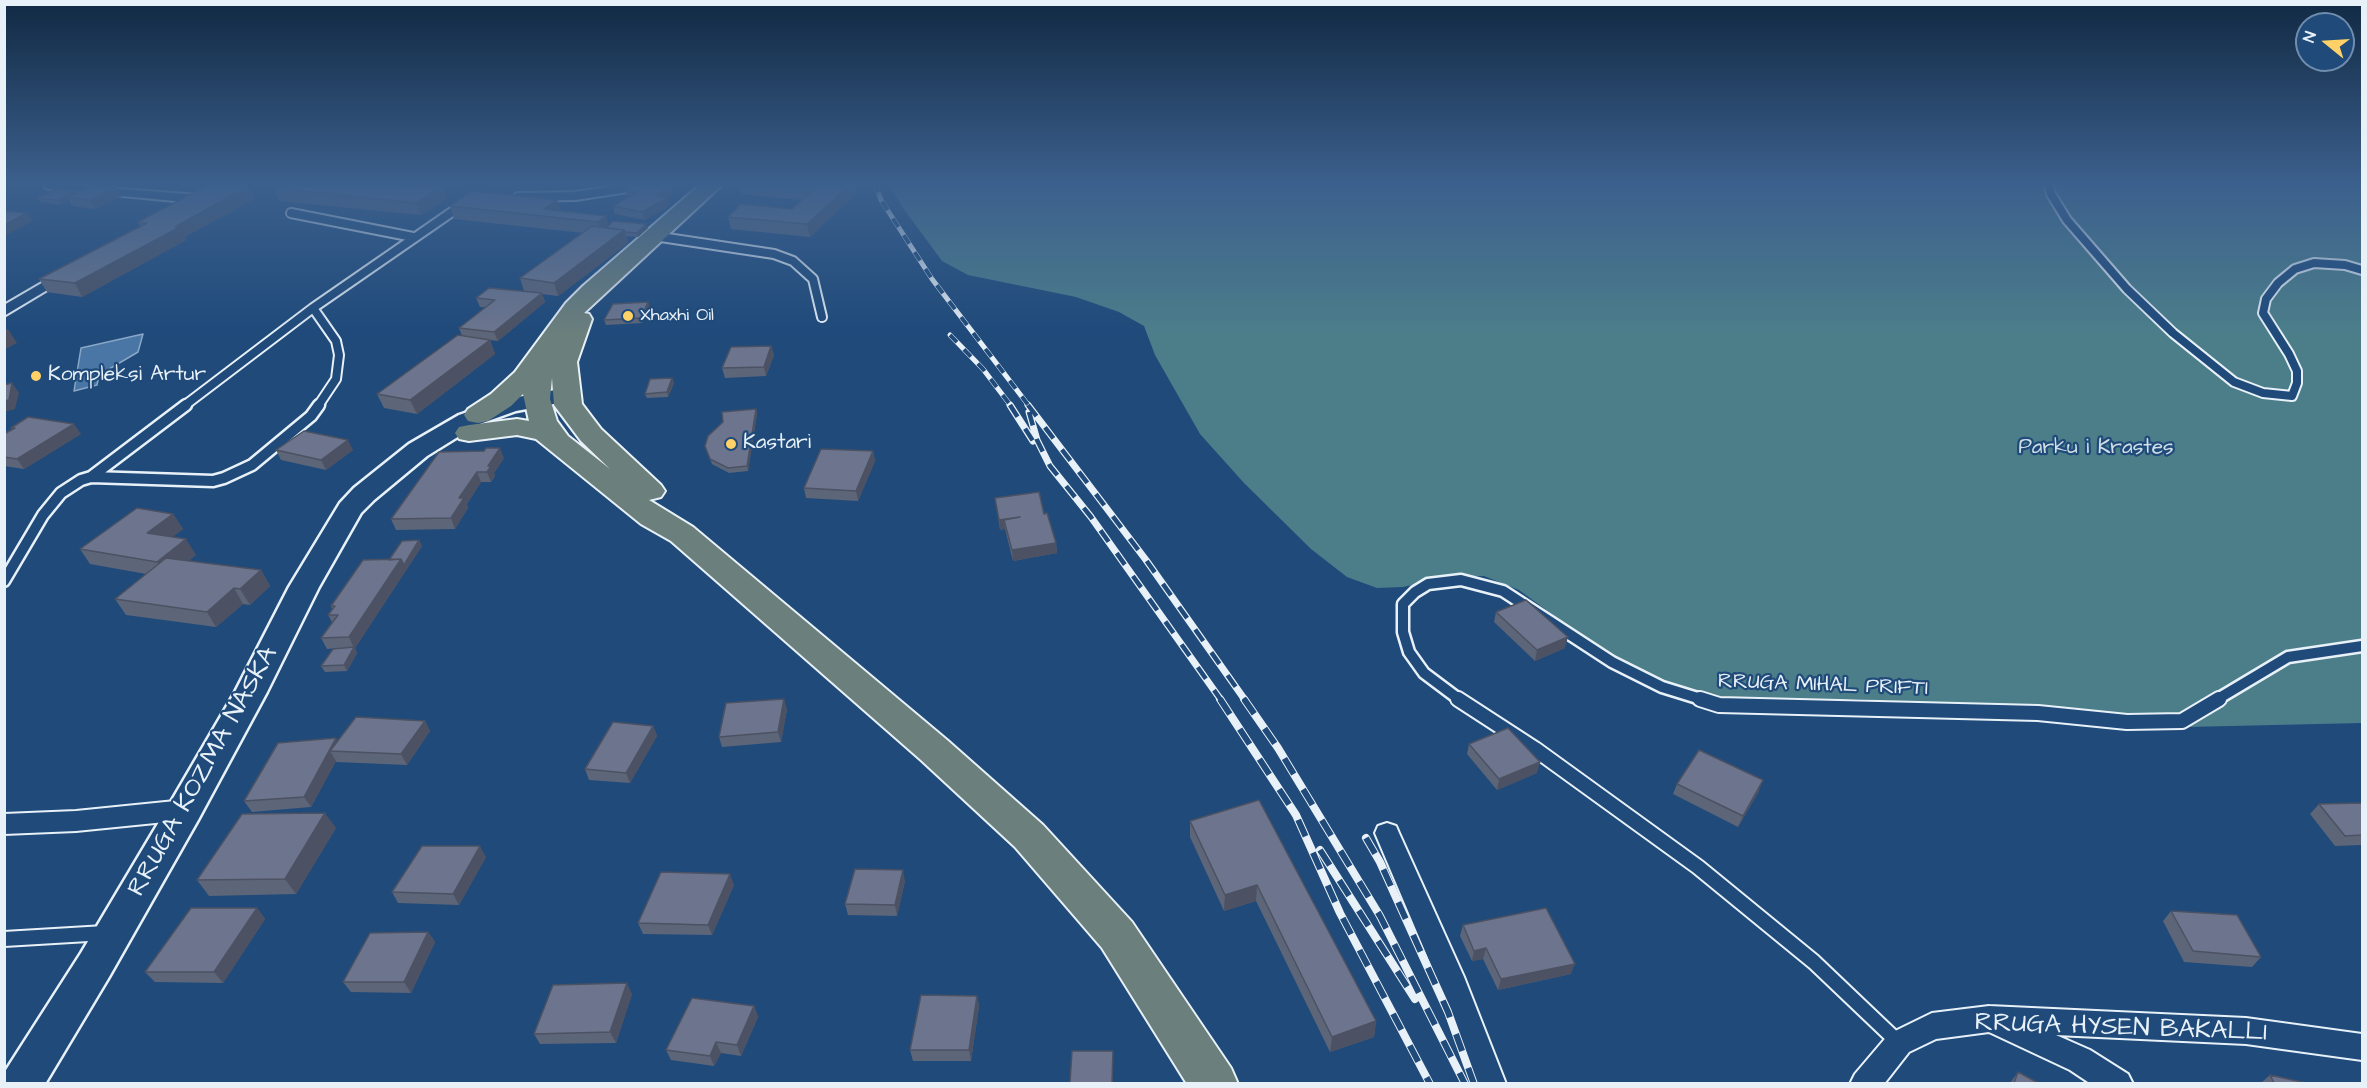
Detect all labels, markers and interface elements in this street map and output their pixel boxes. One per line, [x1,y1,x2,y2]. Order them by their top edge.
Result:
north arrow [2295,12,2355,72]
text: N [2298,29,2322,45]
place label: Xhaxhi Oil [640,305,714,327]
marker: Xhaxhi Oil [621,309,635,323]
place label: Kompleksi Artur [48,363,206,389]
marker: Kompleksi Artur [29,369,43,383]
place label: Kastari [743,431,811,457]
park label: Parku i Krastes [2018,436,2174,462]
marker: Kastari [724,437,738,451]
street label: RRUGA KOZMA NASKA [122,642,286,902]
street label: RRUGA MIHAL PRIFTI [1718,670,1928,702]
street label: RRUGA HYSEN BAKALLI [1974,1008,2268,1050]

